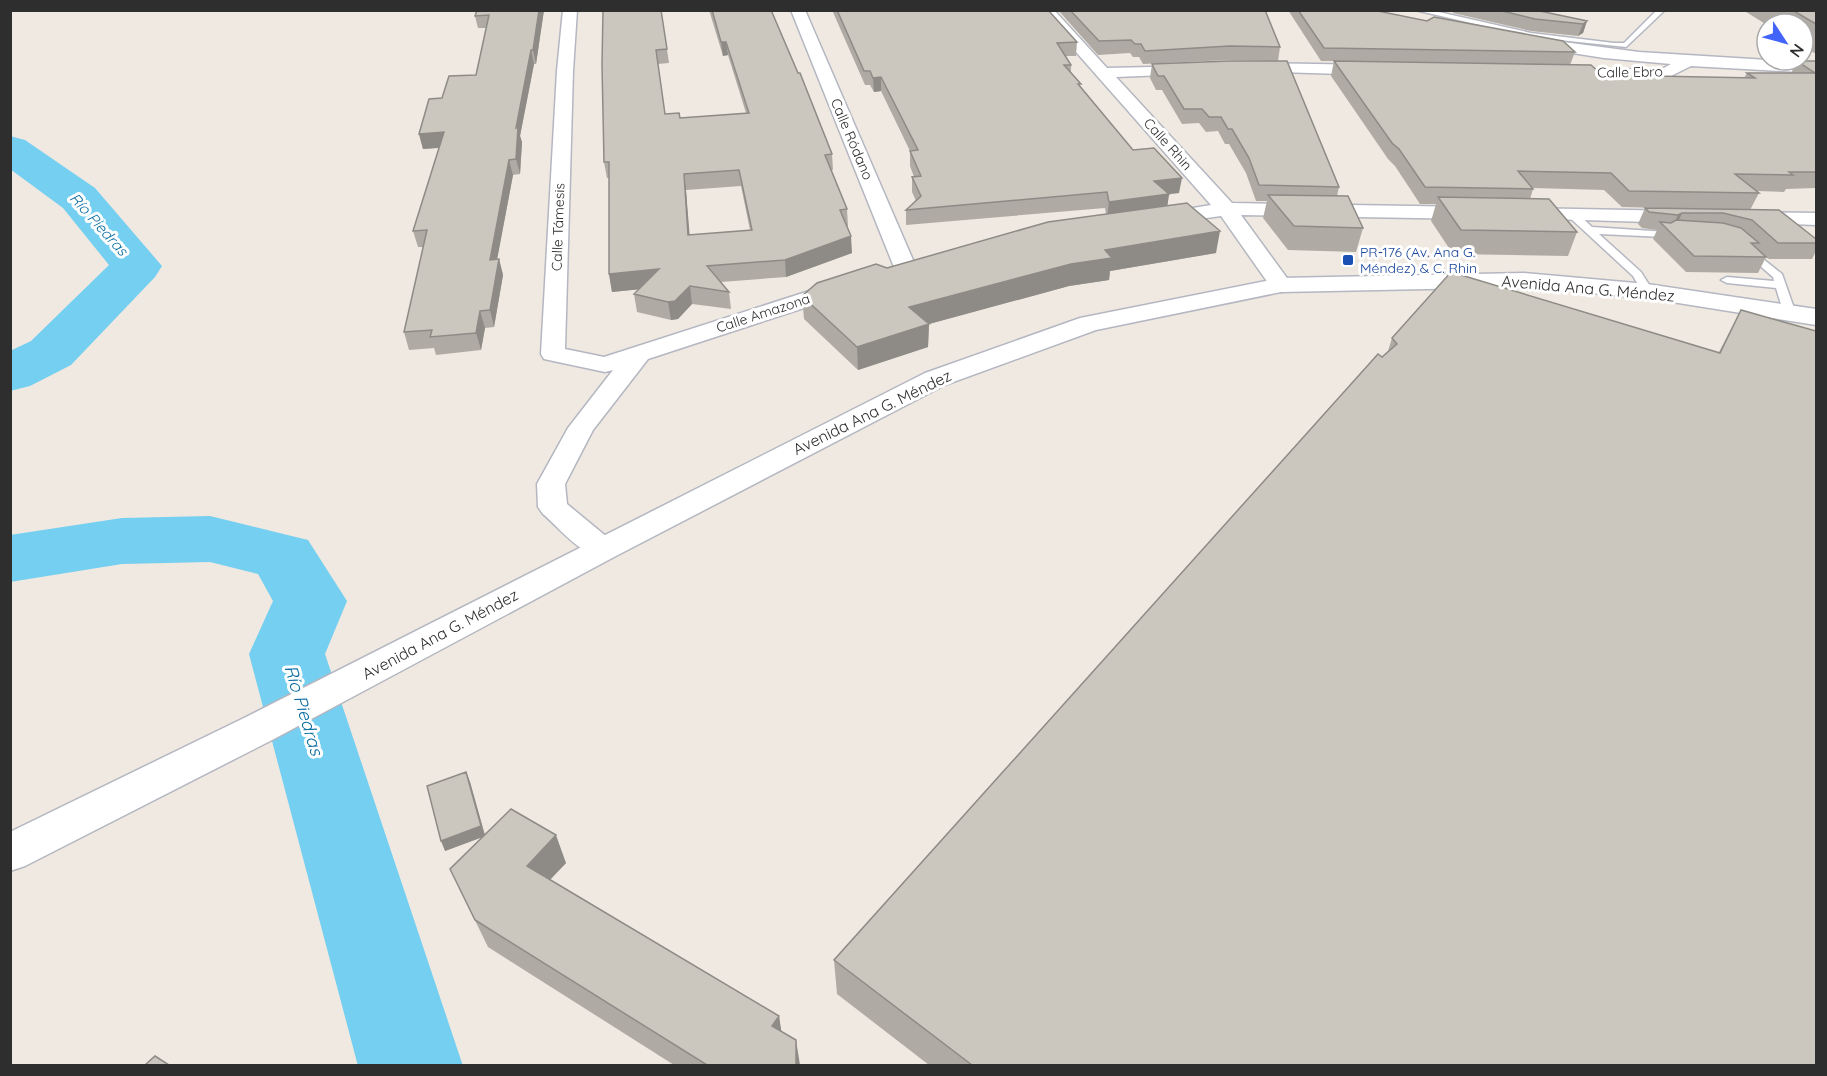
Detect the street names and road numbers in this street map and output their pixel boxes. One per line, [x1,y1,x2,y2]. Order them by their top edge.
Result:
street label: Calle Ebro [1597,62,1663,82]
street label: Calle Ródano [827,95,877,183]
street label: Calle Rhin [1140,114,1196,174]
street label: Calle Támesis [547,183,569,271]
street label: Avenida Ana G. Méndez [1501,270,1675,306]
street label: Calle Amazona [714,289,812,337]
street label: Avenida Ana G. Méndez [790,365,954,459]
street label: Avenida Ana G. Méndez [359,584,521,684]

